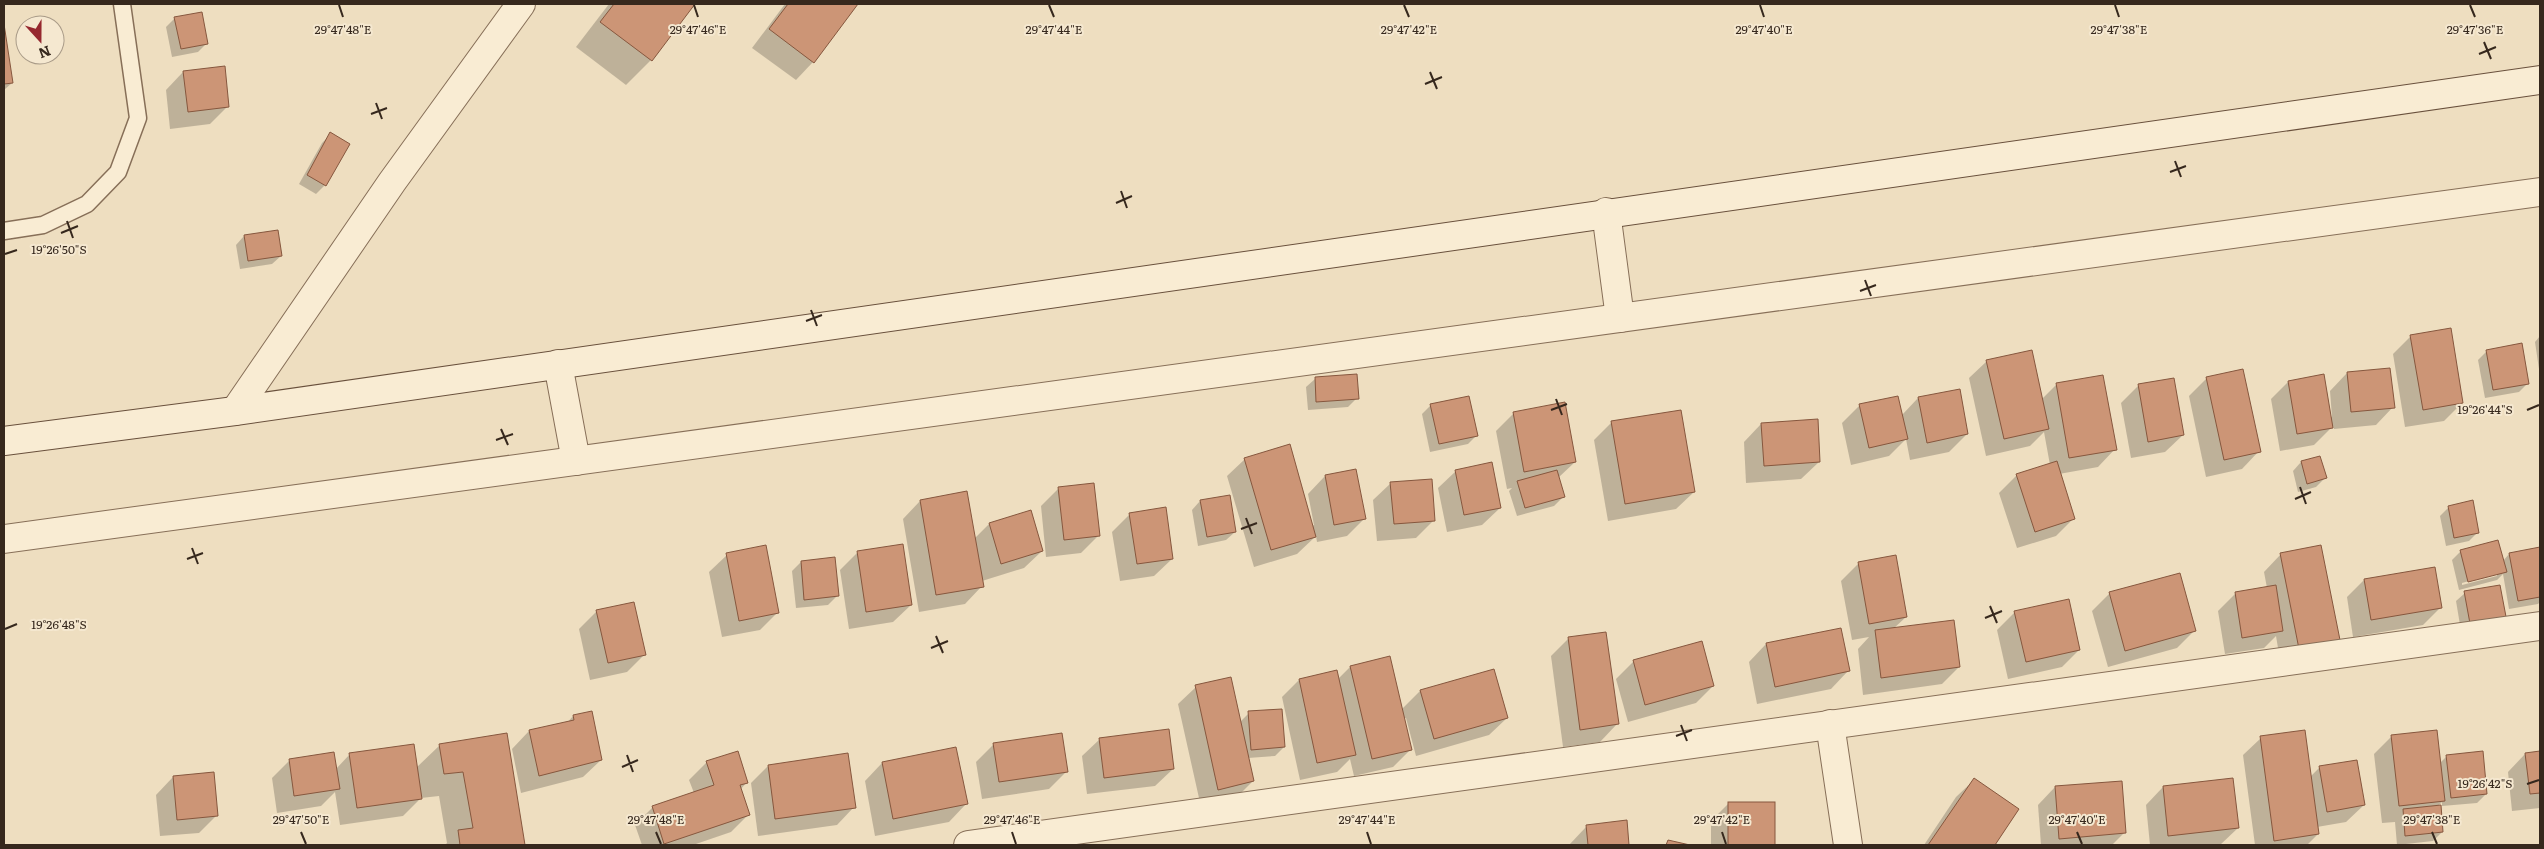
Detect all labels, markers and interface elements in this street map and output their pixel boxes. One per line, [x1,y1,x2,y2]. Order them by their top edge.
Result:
north arrow [15,15,65,65]
text: 29°47'48"E [315,20,372,38]
text: 29°47'46"E [670,20,727,38]
text: 29°47'44"E [1026,20,1083,38]
text: 29°47'42"E [1381,20,1438,38]
text: 29°47'40"E [1735,20,1793,38]
text: 29°47'38"E [2091,20,2148,38]
text: 29°47'36"E [2447,20,2504,38]
text: N [36,42,54,65]
text: 19°26'50"S [31,240,87,258]
text: 19°26'44"S [2457,400,2513,418]
text: 19°26'48"S [31,615,87,633]
text: 19°26'42"S [2458,774,2512,792]
text: 29°47'50"E [273,810,330,828]
text: 29°47'48"E [628,810,685,828]
text: 29°47'46"E [984,810,1041,828]
text: 29°47'44"E [1339,810,1396,828]
text: 29°47'42"E [1694,810,1751,828]
text: 29°47'40"E [2048,810,2106,828]
text: 29°47'38"E [2404,810,2461,828]

